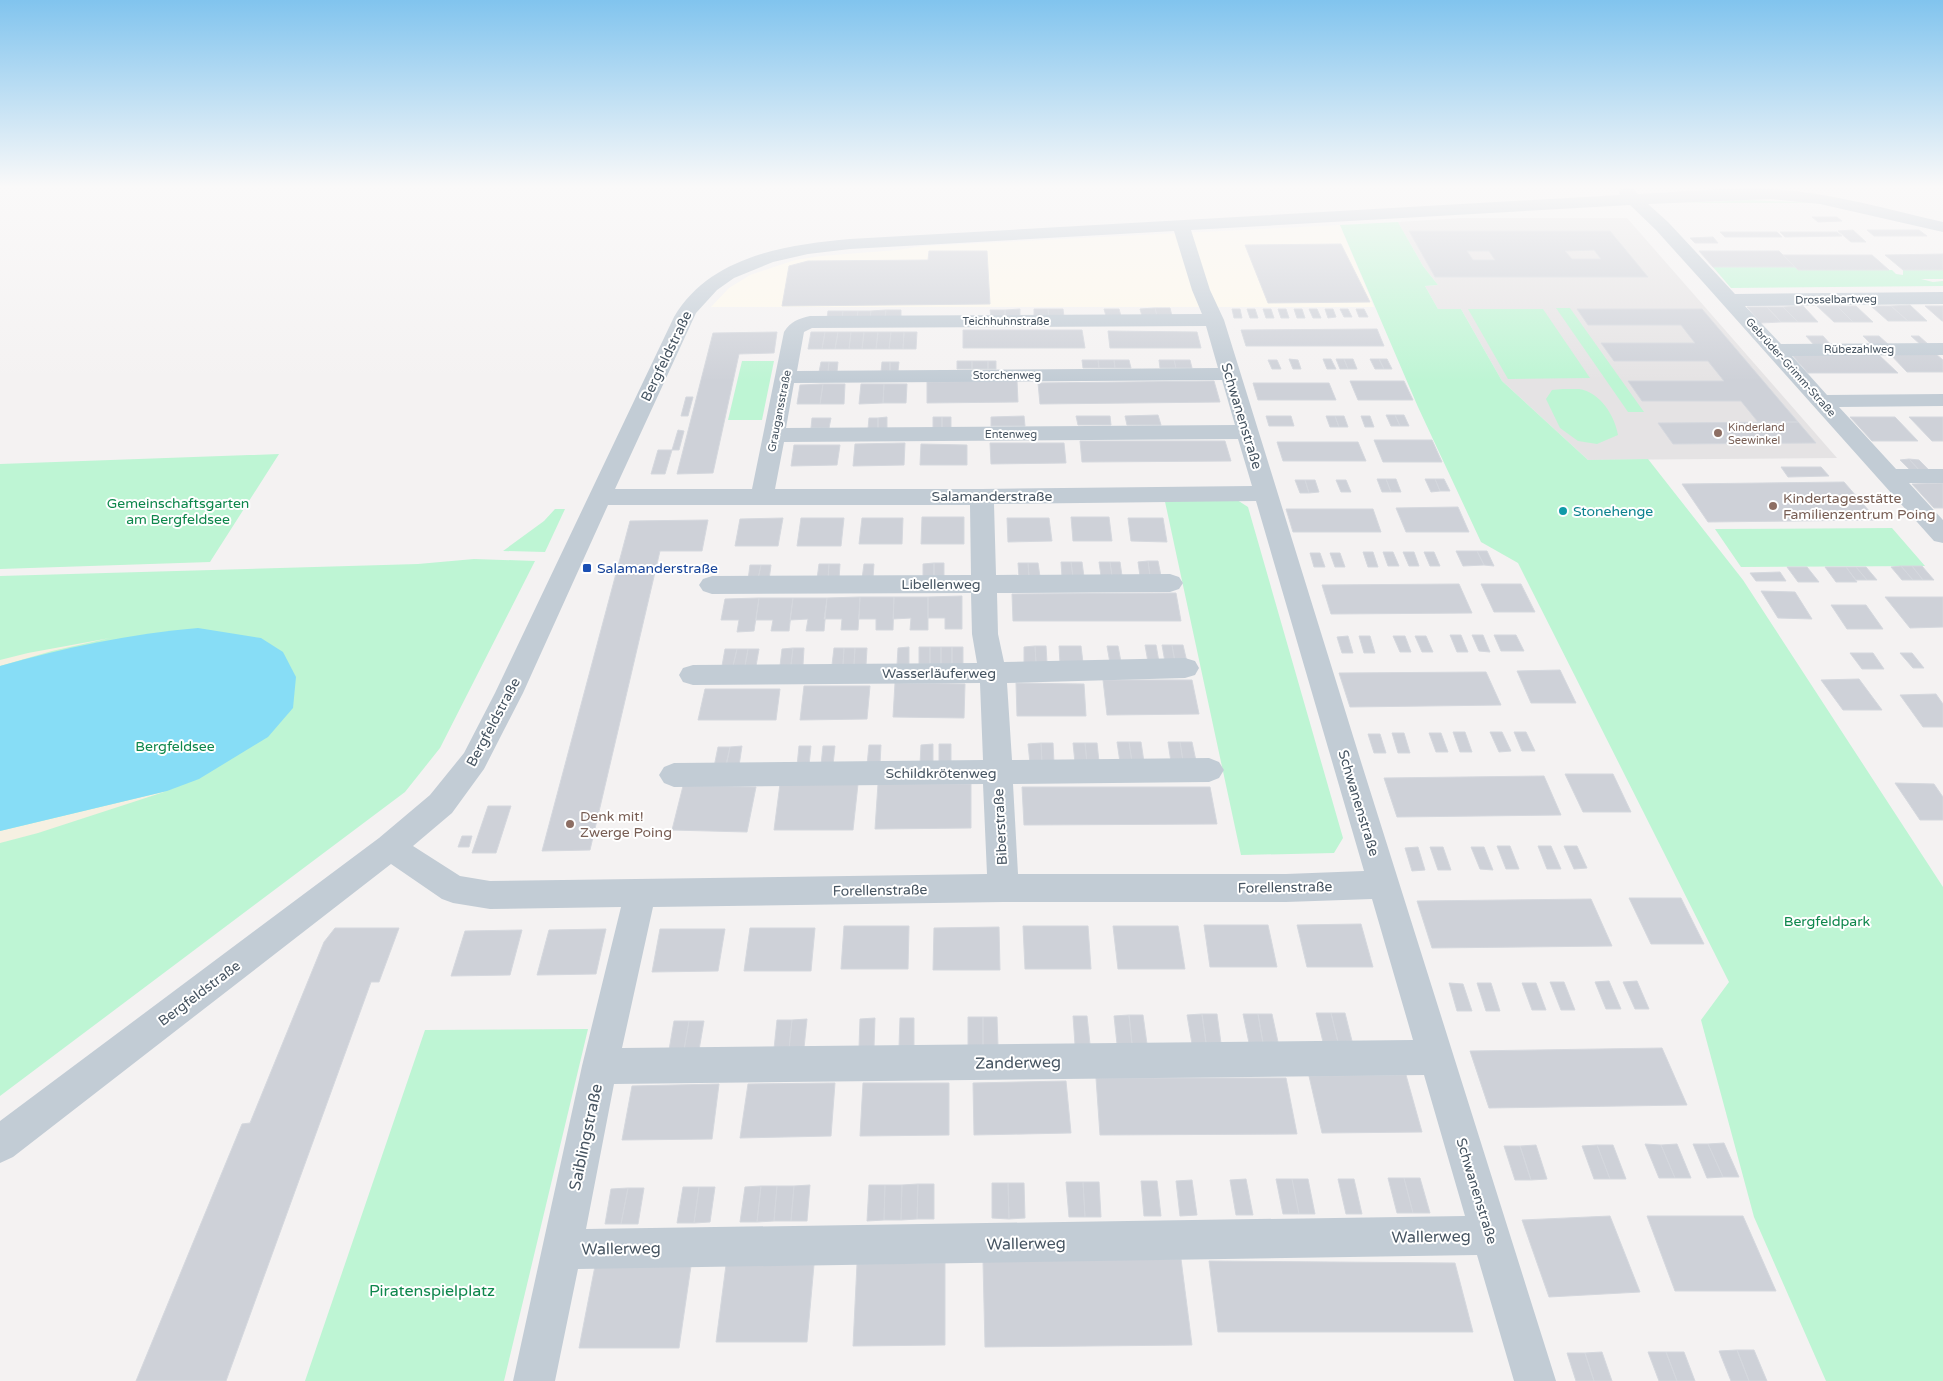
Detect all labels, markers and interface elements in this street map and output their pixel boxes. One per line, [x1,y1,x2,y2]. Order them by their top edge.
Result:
street label: Drosselbartweg [1795,292,1877,307]
street label: Bergfeldstraße [637,308,696,404]
street label: Teichhuhnstraße [962,315,1050,328]
street label: Gebrüder-Grimm-Straße [1743,315,1838,419]
street label: Rübezahlweg [1824,343,1894,356]
street label: Schwanenstraße [1217,361,1266,471]
street label: Graugansstraße [765,369,794,453]
street label: Storchenweg [973,369,1041,382]
place label: Kinderland Seewinkel [1728,421,1785,447]
marker: Kinderland Seewinkel [1712,427,1724,439]
street label: Entenweg [985,428,1037,441]
street label: Salamanderstraße [932,488,1053,505]
place label: Kindertagesstätte Familienzentrum Poing [1783,490,1936,523]
park label: Gemeinschaftsgarten am Bergfeldsee [107,495,249,528]
marker: Kindertagesstätte Familienzentrum Poing [1767,500,1779,512]
place label: Stonehenge [1573,503,1653,520]
marker: Stonehenge [1557,505,1569,517]
place label: Salamanderstraße [597,560,718,577]
marker: Salamanderstraße [581,562,593,574]
street label: Libellenweg [901,576,981,593]
street label: Wasserläuferweg [882,665,996,682]
street label: Bergfeldstraße [463,675,524,770]
park label: Bergfeldsee [135,738,215,755]
street label: Schwanenstraße [1334,748,1383,858]
street label: Schildkrötenweg [886,765,996,782]
street label: Biberstraße [990,788,1011,866]
place label: Denk mit! Zwerge Poing [580,808,672,841]
marker: Denk mit! Zwerge Poing [564,818,576,830]
street label: Forellenstraße [1238,878,1333,897]
street label: Forellenstraße [833,881,928,900]
park label: Bergfeldpark [1784,913,1871,930]
street label: Bergfeldstraße [155,957,244,1030]
street label: Zanderweg [975,1052,1061,1074]
street label: Saiblingstraße [565,1082,607,1192]
street label: Schwanenstraße [1452,1136,1501,1246]
street label: Wallerweg [1391,1226,1471,1248]
street label: Wallerweg [986,1233,1066,1255]
street label: Wallerweg [581,1238,661,1260]
park label: Piratenspielplatz [369,1281,495,1301]

